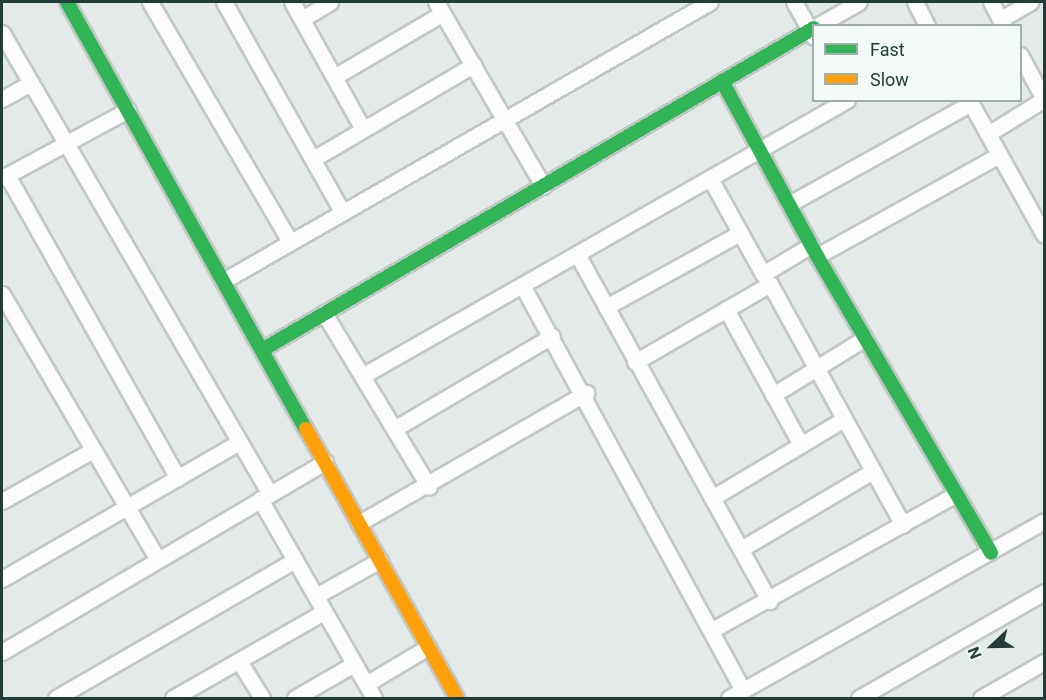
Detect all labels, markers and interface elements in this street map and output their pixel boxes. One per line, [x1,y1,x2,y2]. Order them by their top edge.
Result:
legend [812,24,1022,102]
text: Fast [870,39,905,60]
text: Slow [870,69,909,90]
north arrow [962,616,1022,676]
text: N [964,644,986,662]

